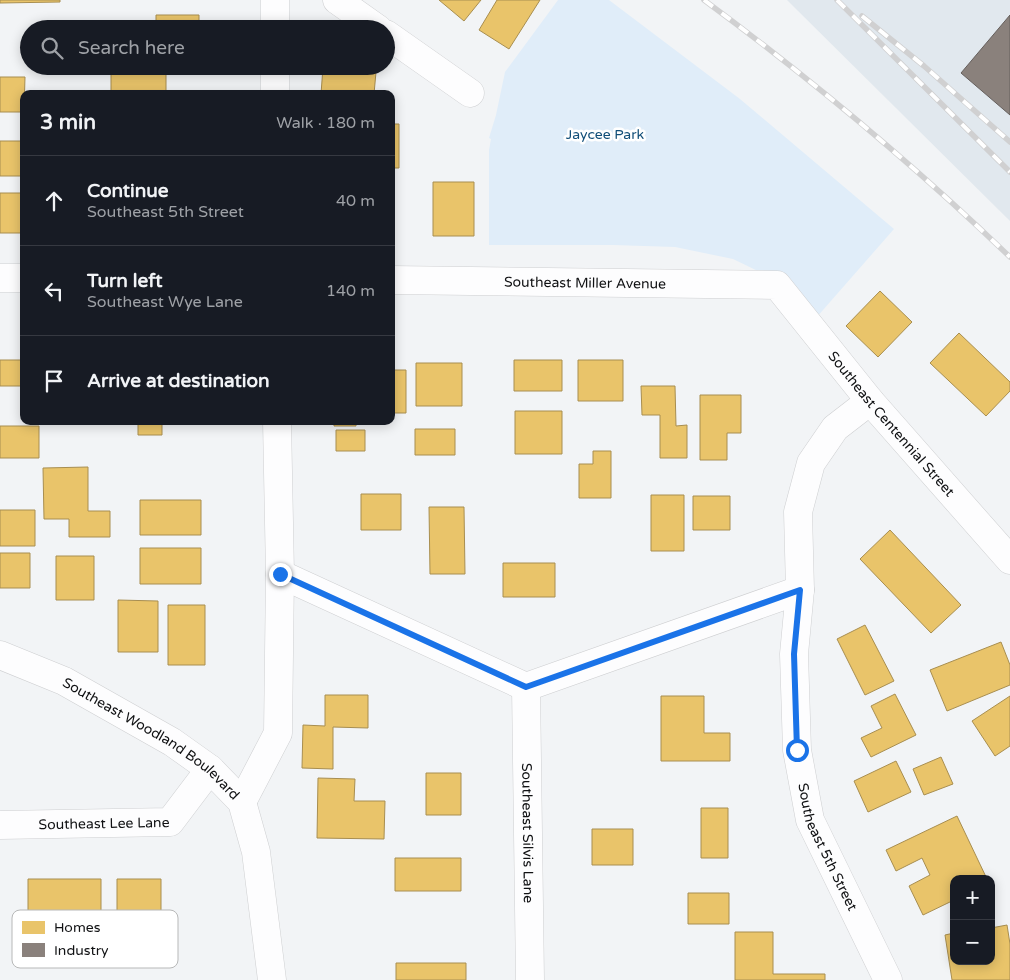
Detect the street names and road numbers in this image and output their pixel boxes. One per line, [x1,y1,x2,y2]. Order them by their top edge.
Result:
street label: Southeast Miller Avenue [504,273,666,293]
street label: Southeast Centennial Street [824,348,958,501]
street label: Southeast Woodland Boulevard [59,674,243,803]
street label: Southeast Silvis Lane [518,763,537,903]
street label: Southeast 5th Street [794,782,861,914]
street label: Southeast Lee Lane [38,814,170,833]

